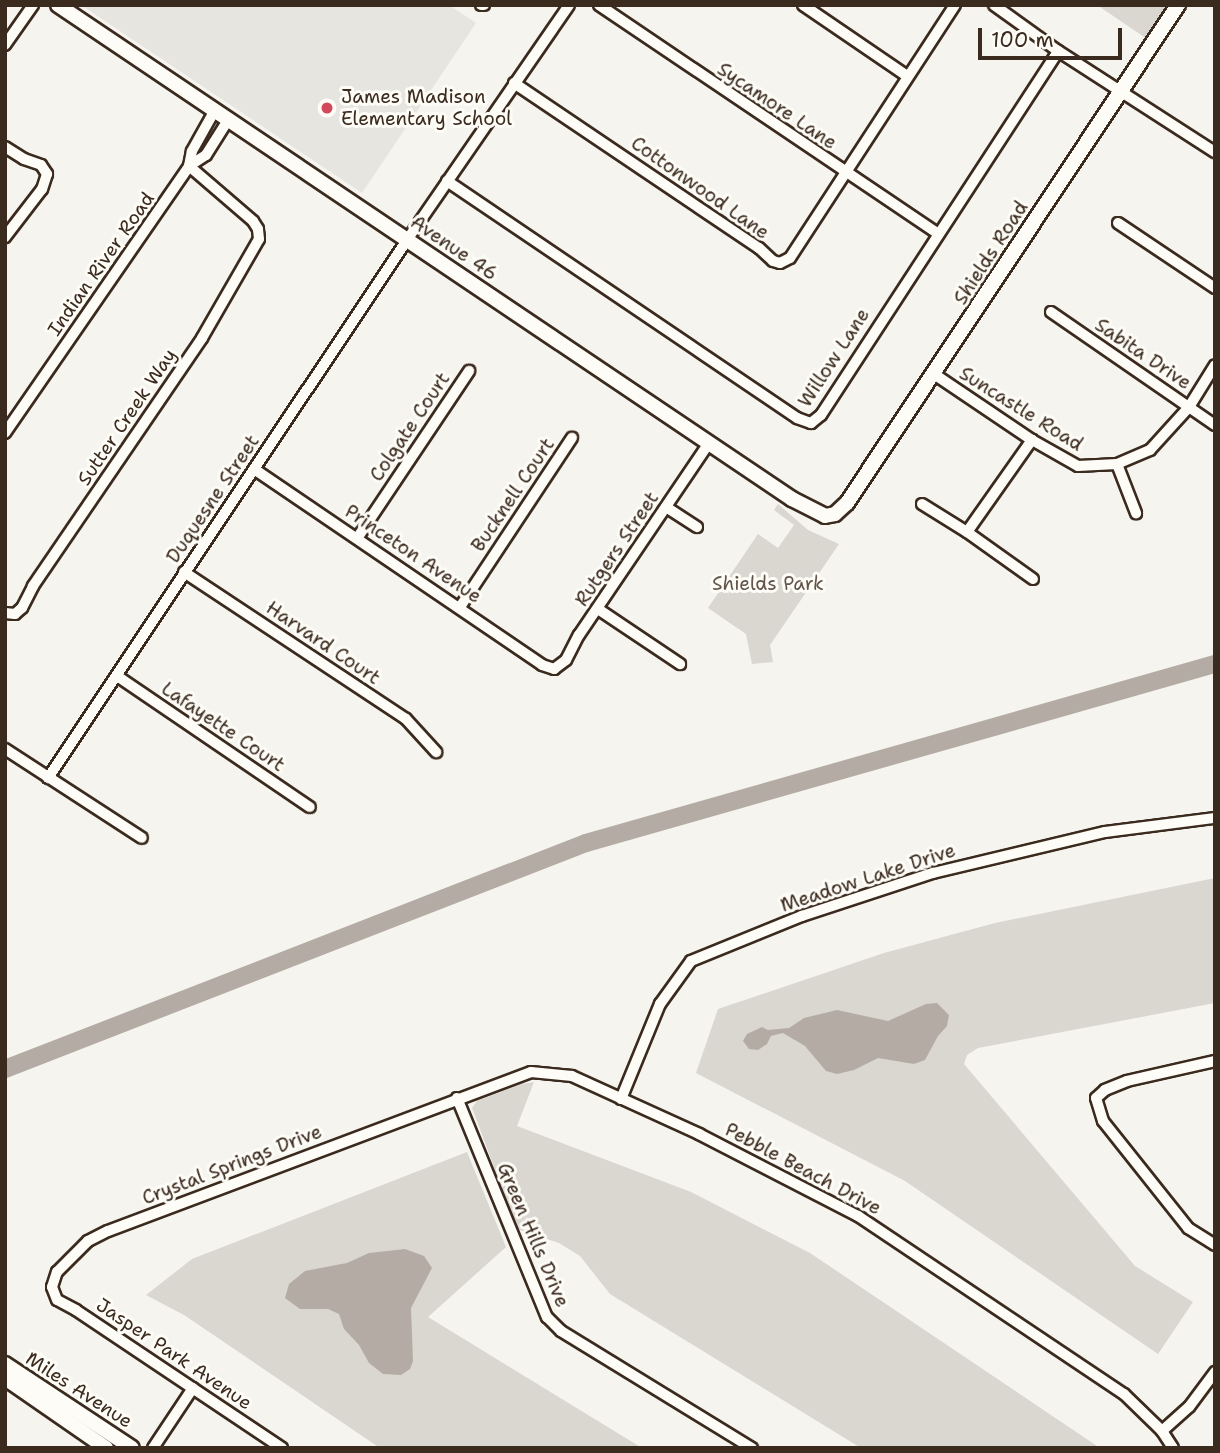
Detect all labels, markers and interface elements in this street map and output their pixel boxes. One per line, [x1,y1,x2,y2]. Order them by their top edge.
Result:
scale bar [982,14,1126,58]
text: 100 m [991,26,1054,54]
street label: Sycamore Lane [713,58,841,154]
place label: James Madison Elementary School [341,86,512,130]
marker: James Madison Elementary School [319,100,335,116]
street label: Cottonwood Lane [627,132,773,244]
street label: Indian River Road [43,188,159,340]
street label: Shields Road [949,197,1033,309]
street label: Avenue 46 [406,211,502,285]
street label: Willow Lane [794,304,874,412]
street label: Sabita Drive [1091,314,1195,394]
street label: Sutter Creek Way [73,344,181,490]
street label: Suncastle Road [955,362,1087,456]
street label: Colgate Court [365,368,455,486]
street label: Duquesne Street [162,431,264,567]
street label: Bucknell Court [467,434,559,556]
street label: Rutgers Street [570,487,664,611]
street label: Princeton Avenue [340,500,486,608]
park label: Shields Park [712,573,824,595]
street label: Harvard Court [262,597,384,689]
street label: Lafayette Court [157,677,289,777]
street label: Meadow Lake Drive [778,839,958,917]
street label: Pebble Beach Drive [721,1118,885,1220]
street label: Crystal Springs Drive [139,1120,325,1210]
street label: Green Hills Drive [492,1159,574,1311]
street label: Jasper Park Avenue [92,1293,256,1415]
street label: Miles Avenue [21,1347,137,1433]

